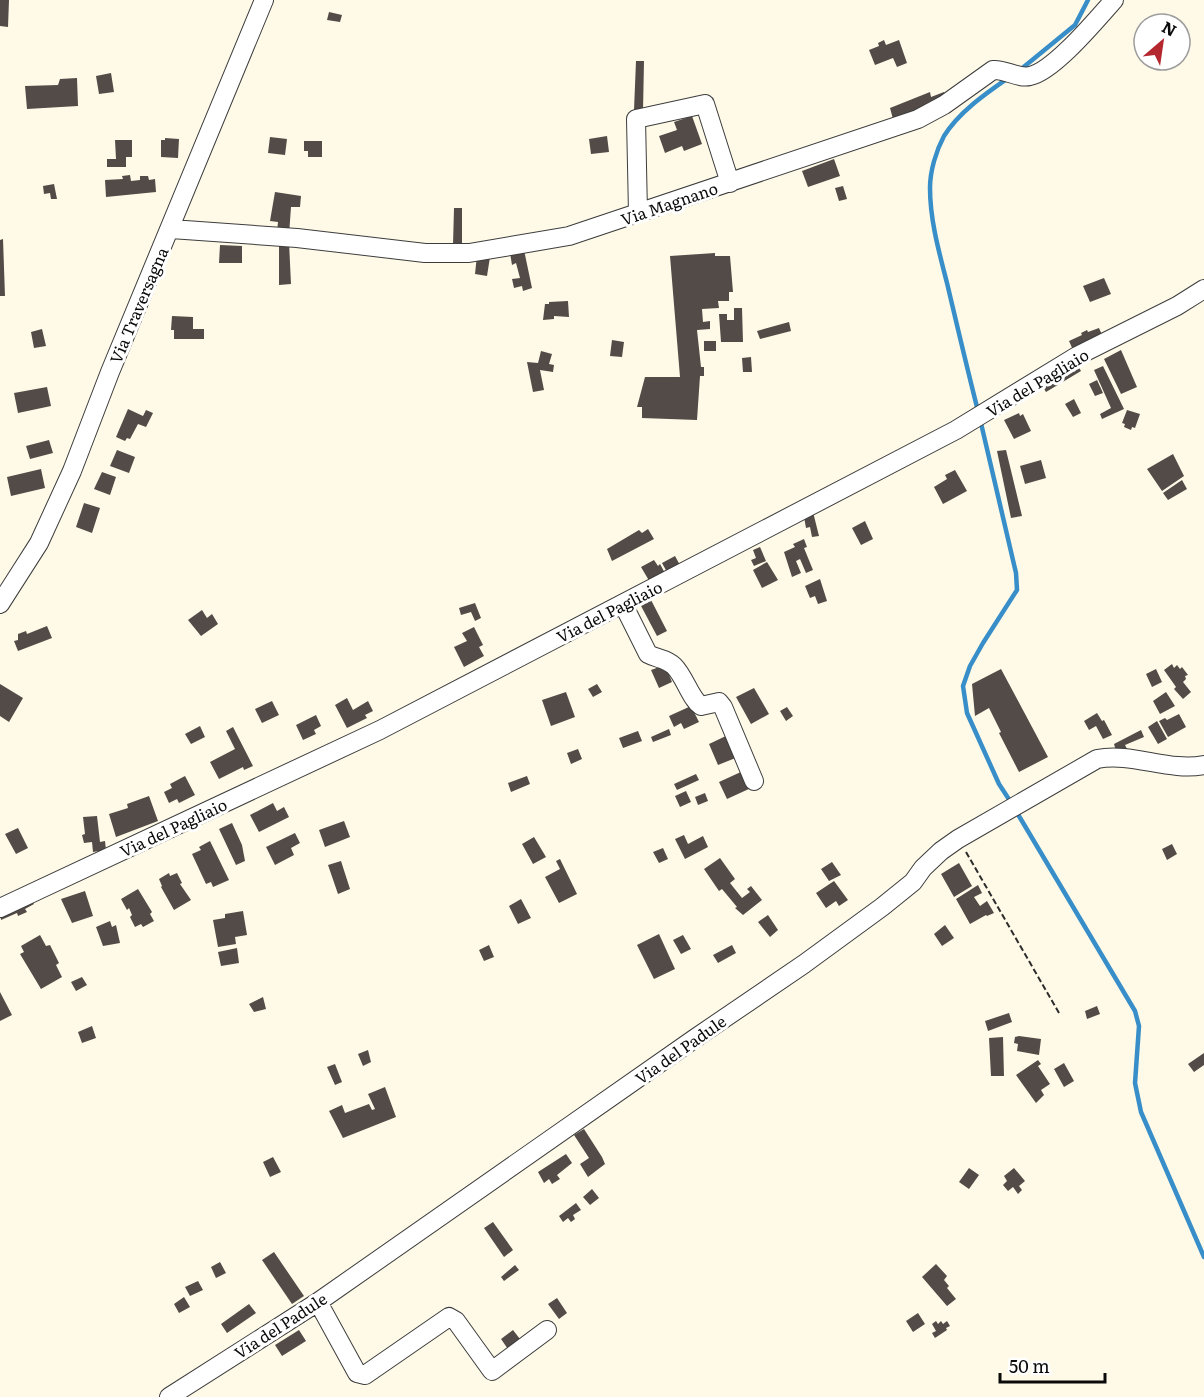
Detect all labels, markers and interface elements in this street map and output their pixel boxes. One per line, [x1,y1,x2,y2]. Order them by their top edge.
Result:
north arrow [1132,12,1192,72]
text: N [1158,14,1181,42]
street label: Via Magnano [617,175,721,231]
street label: Via Traversagna [103,243,174,367]
street label: Via del Pagliaio [981,342,1093,422]
street label: Via del Pagliaio [552,574,666,648]
street label: Via del Pagliaio [115,792,231,862]
street label: Via del Padule [630,1009,730,1089]
street label: Via del Padule [229,1286,331,1364]
scale bar [1000,1346,1105,1384]
text: 50 m [1009,1352,1050,1379]

